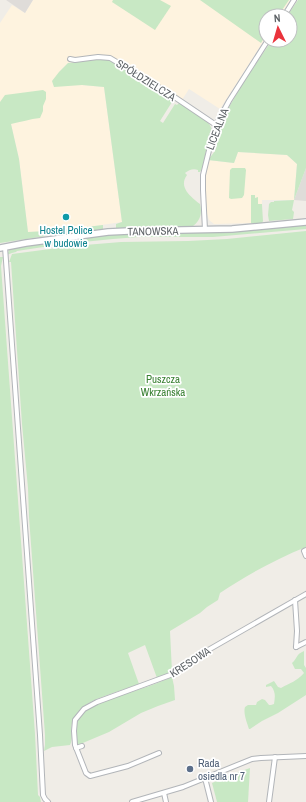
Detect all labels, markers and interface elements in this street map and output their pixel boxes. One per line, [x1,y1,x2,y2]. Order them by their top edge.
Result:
north arrow [258,8,298,48]
text: N [273,11,281,25]
street label: SPÓŁDZIELCZA [114,56,179,104]
street label: LICEALNA [203,105,232,152]
marker: Hostel Police w budowie [61,212,71,222]
place label: Hostel Police w budowie [39,223,93,250]
street label: TANOWSKA [127,224,180,238]
park label: Puszcza Wkrzańska [141,372,185,399]
street label: KRESOWA [167,643,214,680]
place label: Rada osiedla nr 7 [198,756,245,783]
marker: Rada osiedla nr 7 [185,764,195,774]

